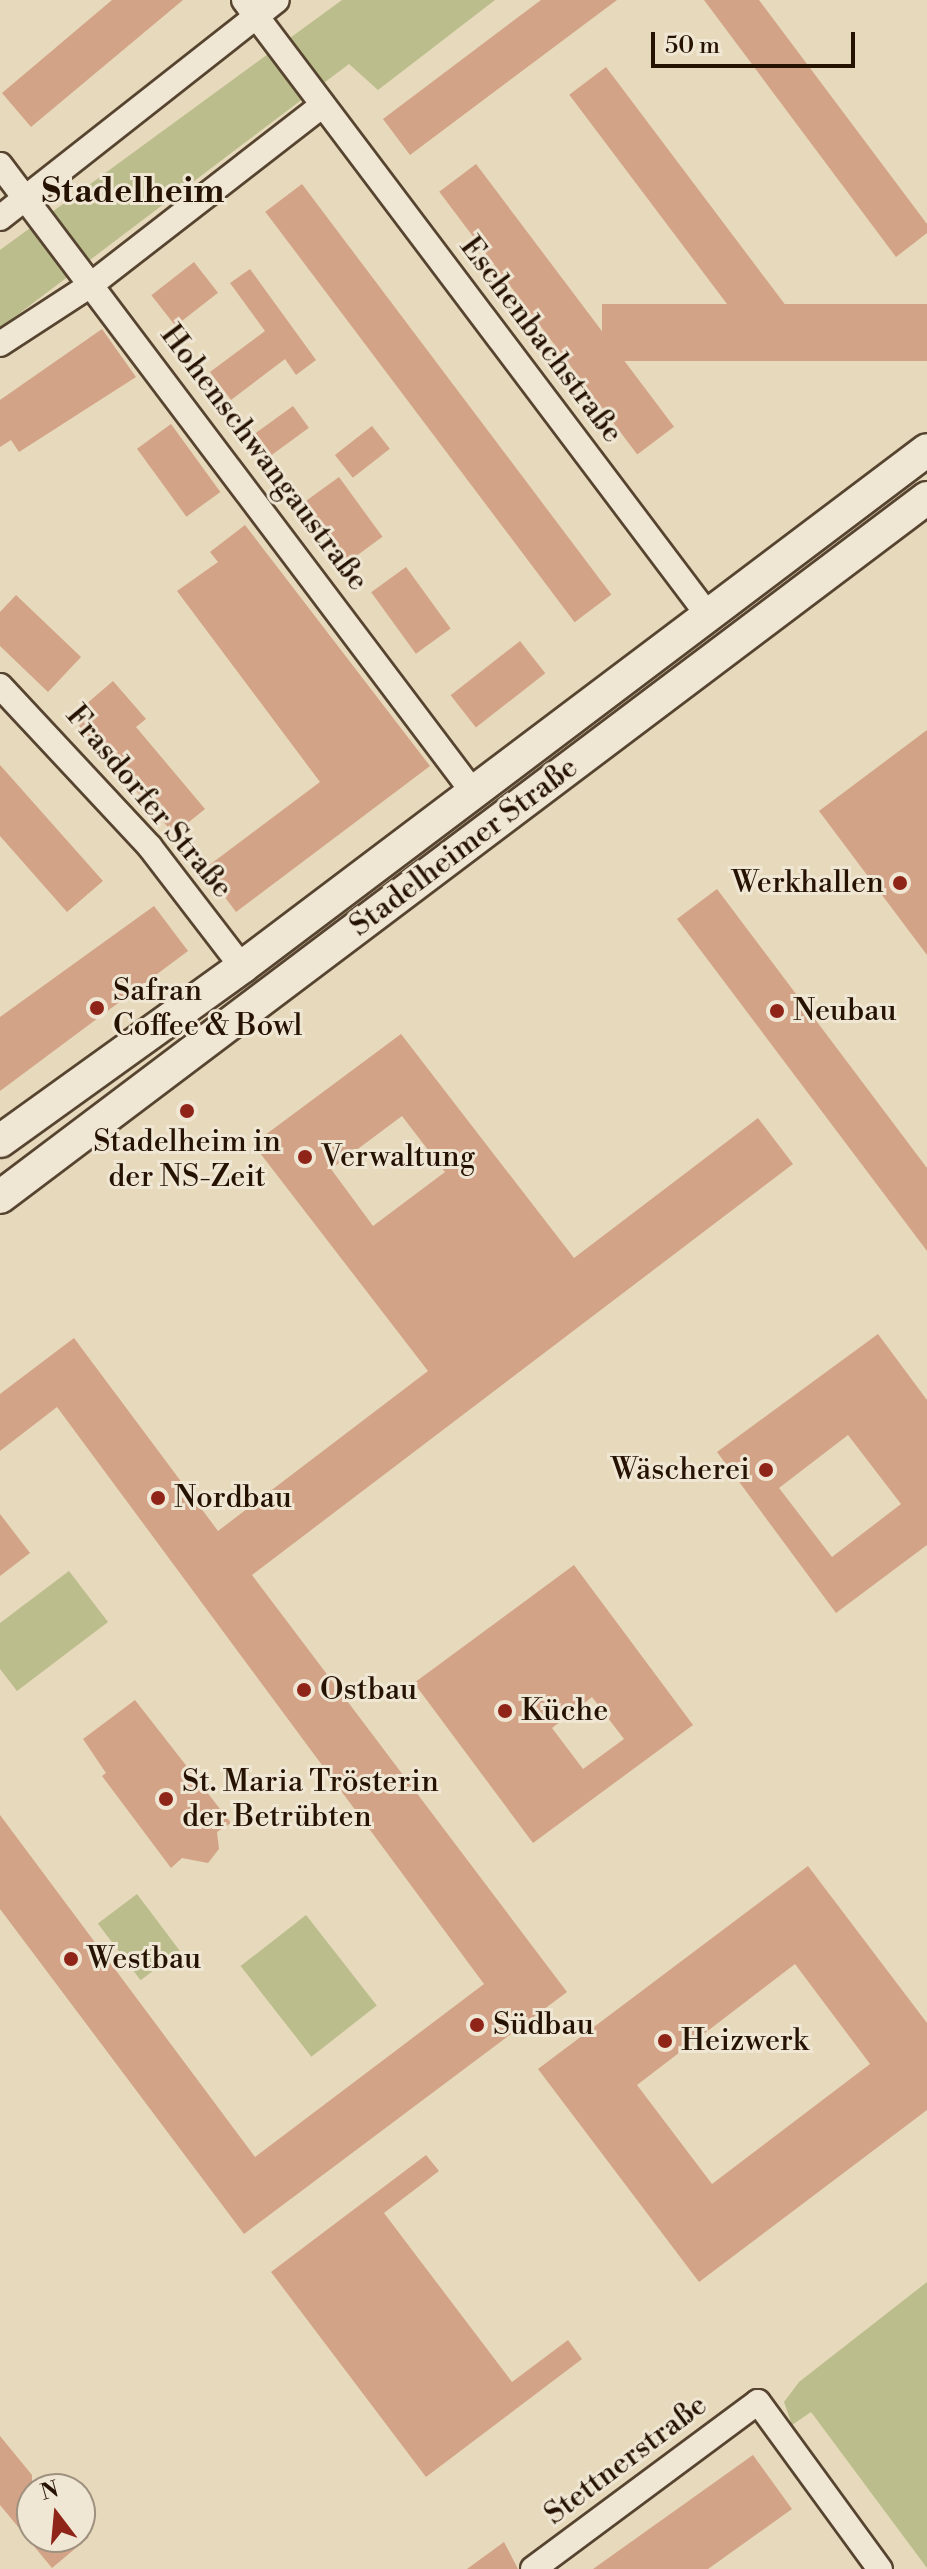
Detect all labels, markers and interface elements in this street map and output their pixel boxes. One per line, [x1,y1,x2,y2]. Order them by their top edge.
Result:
scale bar [655,16,859,66]
text: 50 m [665,31,720,61]
district label: Stadelheim [41,173,225,213]
street label: Eschenbachstraße [452,230,630,450]
street label: Hohenschwangaustraße [152,318,376,598]
street label: Frasdorfer Straße [58,698,240,906]
street label: Stadelheimer Straße [343,750,585,944]
place label: Werkhallen [731,865,884,901]
marker: Werkhallen [891,874,909,892]
place label: Safran Coffee & Bowl [113,973,302,1044]
place label: Neubau [793,993,897,1029]
marker: Safran Coffee & Bowl [88,999,106,1017]
marker: Neubau [768,1002,786,1020]
marker: Stadelheim in der NS-Zeit [178,1102,196,1120]
place label: Stadelheim in der NS-Zeit [93,1124,281,1194]
place label: Verwaltung [321,1139,475,1175]
marker: Verwaltung [296,1148,314,1166]
place label: Wäscherei [611,1452,750,1488]
marker: Wäscherei [757,1461,775,1479]
place label: Nordbau [174,1480,292,1516]
marker: Nordbau [149,1489,167,1507]
place label: Ostbau [320,1672,417,1708]
marker: Ostbau [295,1681,313,1699]
place label: Küche [521,1693,608,1729]
marker: Küche [496,1702,514,1720]
place label: St. Maria Trösterin der Betrübten [182,1764,439,1834]
marker: St. Maria Trösterin der Betrübten [157,1790,175,1808]
place label: Westbau [87,1941,201,1977]
marker: Westbau [62,1950,80,1968]
place label: Südbau [493,2007,594,2043]
marker: Südbau [468,2016,486,2034]
place label: Heizwerk [681,2023,808,2059]
marker: Heizwerk [656,2032,674,2050]
street label: Stettnerstraße [538,2387,714,2533]
north arrow [16,2473,96,2553]
text: N [38,2476,62,2507]

